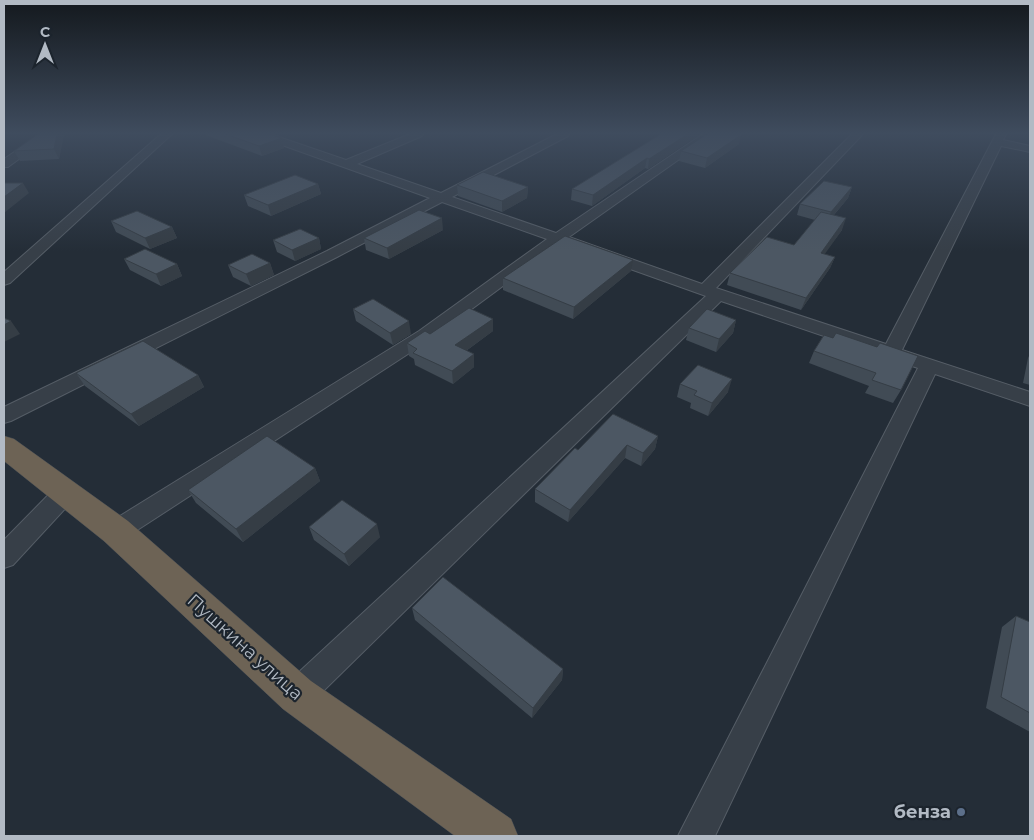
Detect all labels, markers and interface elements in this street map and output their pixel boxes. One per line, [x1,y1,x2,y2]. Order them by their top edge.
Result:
north arrow [20,20,70,70]
text: С [40,23,50,41]
street label: Пушкина улица [183,589,307,705]
place label: бенза [894,801,951,823]
marker: бенза [955,806,967,818]

